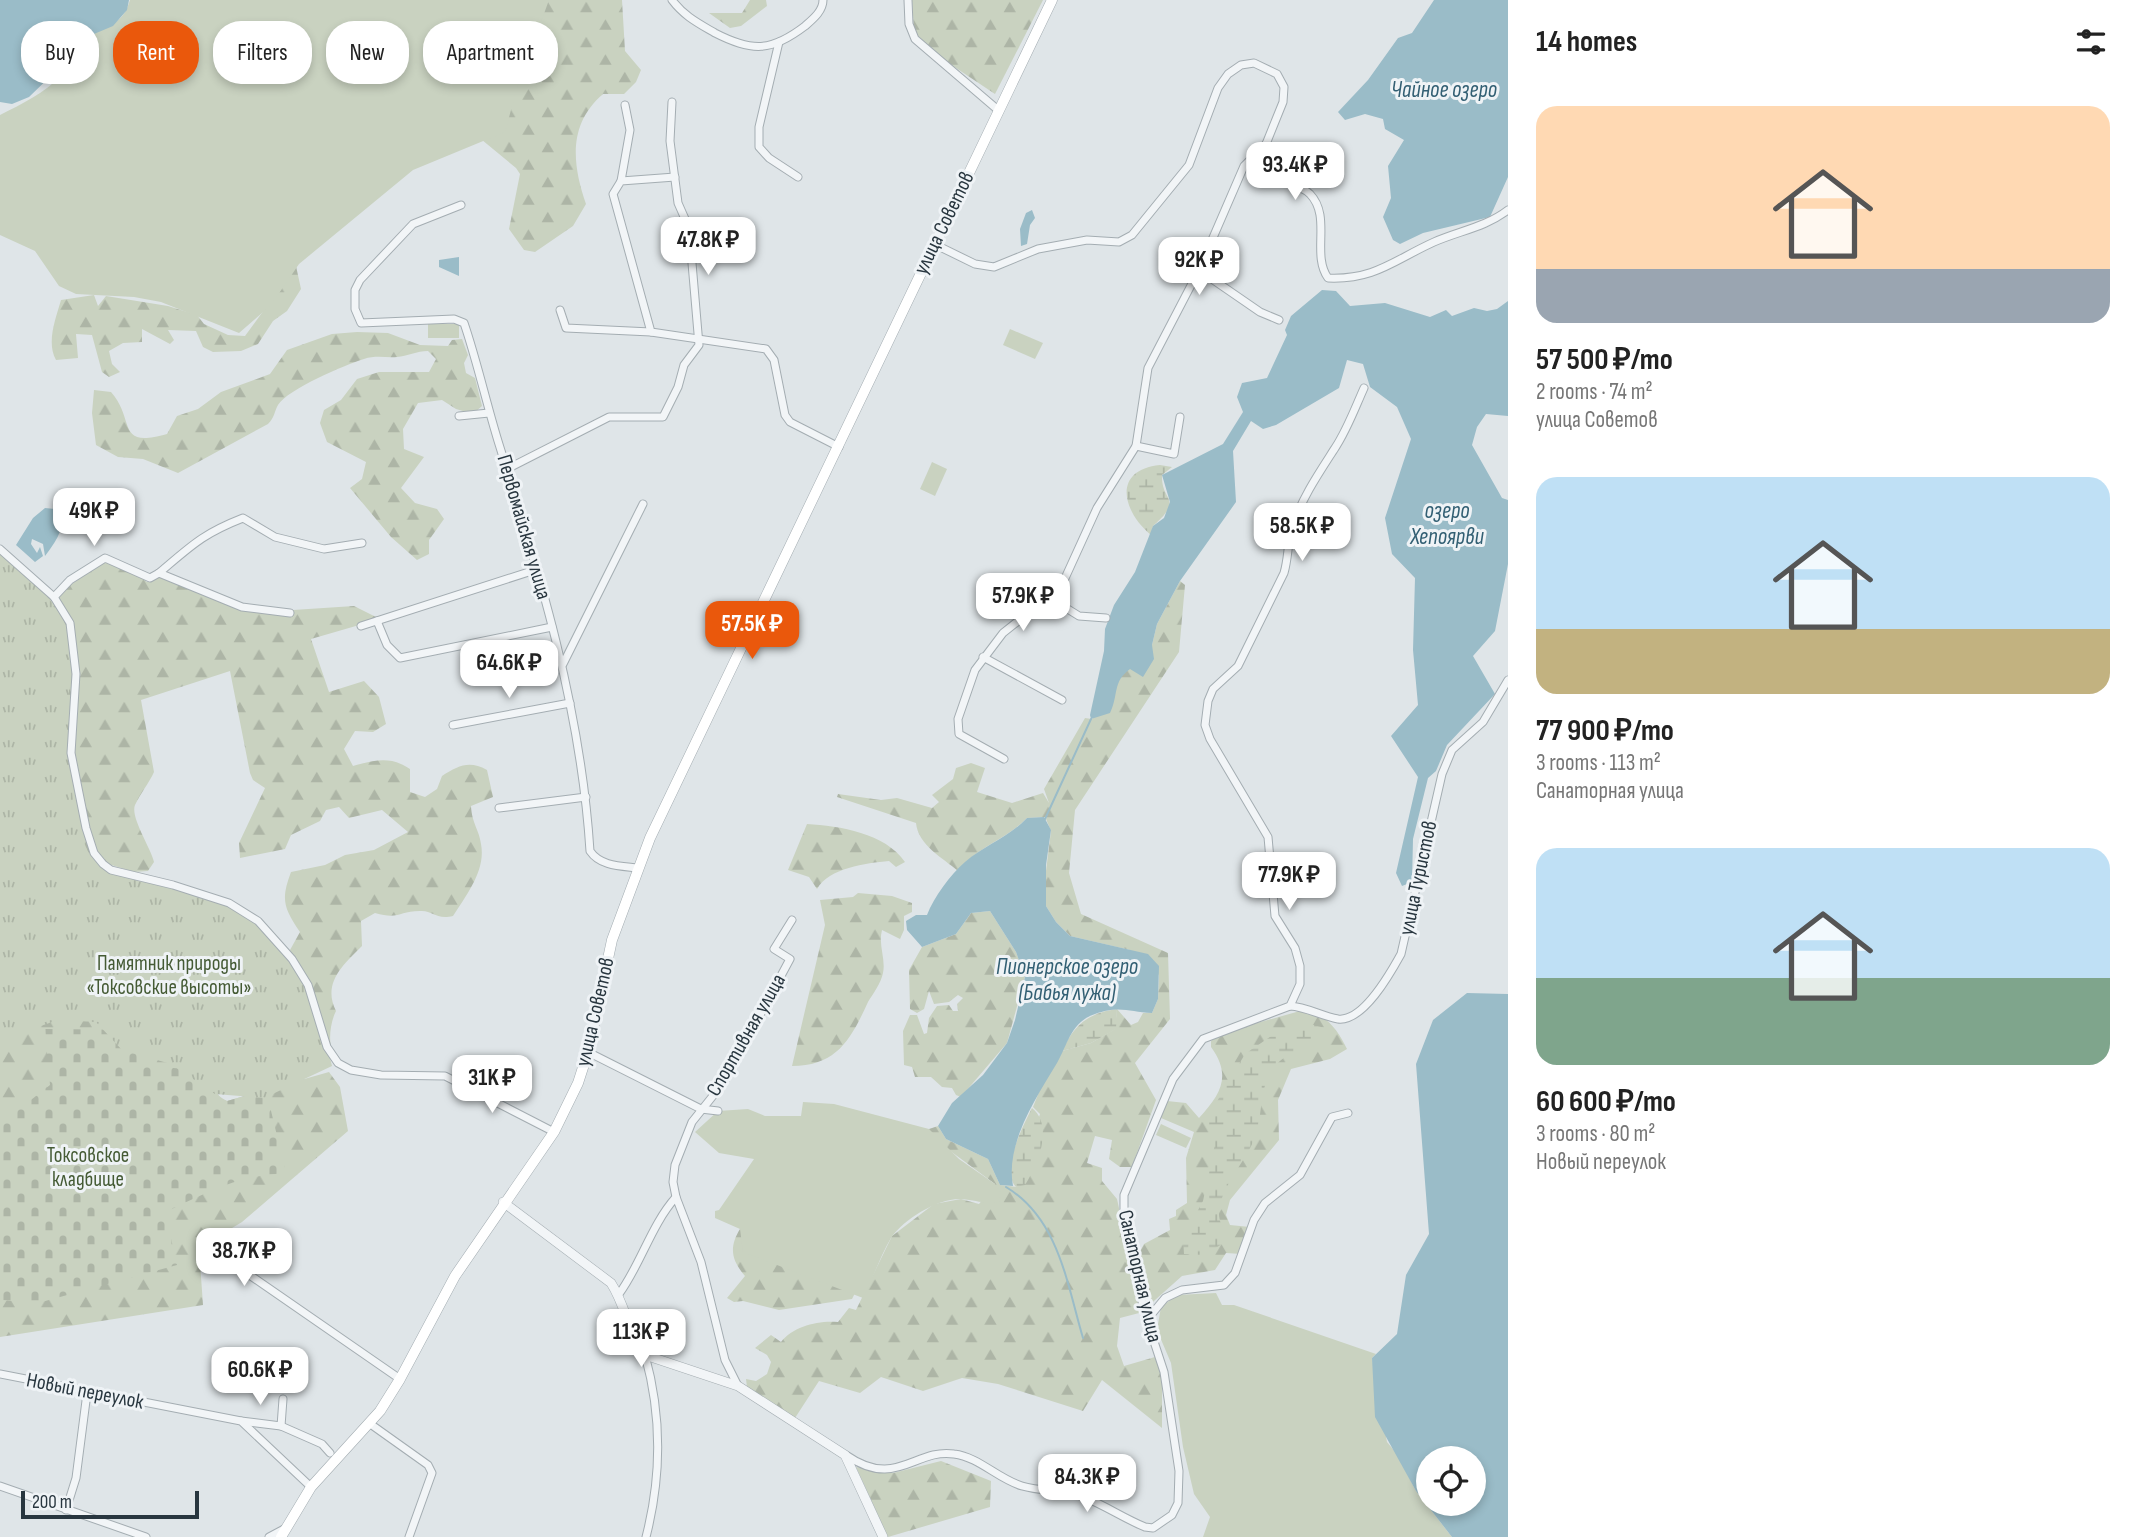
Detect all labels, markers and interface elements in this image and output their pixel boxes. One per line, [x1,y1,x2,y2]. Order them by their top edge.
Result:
chip: Buy [21,21,99,84]
chip: Rent [113,21,199,84]
chip: Filters [213,21,312,84]
chip: New [326,21,409,84]
chip: Apartment [423,21,558,84]
icon: filters [2072,23,2110,61]
text: 14 homes [1536,24,1637,60]
water label: Чайное озеро [1391,76,1498,104]
pin: 93.4K ₽ [1230,142,1360,202]
text: 93.4K ₽ [1262,151,1328,179]
icon: home [1760,151,1886,277]
street label: улица Советов [908,168,980,278]
pin: 47.8K ₽ [643,218,773,277]
text: 47.8K ₽ [677,226,739,254]
pin: 92K ₽ [1150,238,1248,297]
text: 92K ₽ [1174,246,1224,274]
text: 57 500 ₽/mo [1536,342,1673,378]
text: 2 rooms · 74 m² [1536,378,1653,406]
text: улица Советов [1536,406,1658,434]
street label: Первомайская улица [491,452,557,602]
pin: 49K ₽ [45,489,143,548]
text: 49K ₽ [69,497,119,525]
water label: озеро Хепоярви [1409,497,1484,551]
pin: 58.5K ₽ [1237,504,1367,563]
text: 58.5K ₽ [1270,512,1334,540]
icon: home [1760,522,1886,648]
pin: 57.9K ₽ [958,574,1088,633]
text: 57.9K ₽ [992,582,1054,610]
pin: 57.5K ₽ [687,602,817,661]
text: 57.5K ₽ [721,610,783,638]
pin: 64.6K ₽ [444,640,574,700]
text: 64.6K ₽ [476,649,542,677]
text: 77 900 ₽/mo [1536,713,1674,749]
text: 3 rooms · 113 m² [1536,749,1661,777]
text: Санаторная улица [1536,777,1684,805]
street label: улица Туристов [1394,818,1442,938]
pin: 77.9K ₽ [1224,852,1354,912]
text: 77.9K ₽ [1258,861,1320,889]
icon: home [1760,893,1886,1019]
park label: Памятник природы «Токсовские высоты» [86,951,252,1000]
water label: Пионерское озеро (Бабья лужа) [996,953,1139,1007]
street label: улица Советов [570,955,620,1069]
street label: Спортивная улица [701,969,791,1101]
pin: 31K ₽ [443,1056,541,1115]
text: 31K ₽ [468,1064,516,1092]
text: 60 600 ₽/mo [1536,1084,1676,1120]
text: 3 rooms · 80 m² [1536,1120,1655,1148]
park label: Токсовское кладбище [47,1143,129,1192]
text: Новый переулок [1536,1148,1666,1176]
street label: Санаторная улица [1113,1207,1167,1345]
pin: 38.7K ₽ [179,1228,309,1288]
text: 38.7K ₽ [212,1237,276,1265]
pin: 113K ₽ [584,1310,698,1369]
text: 113K ₽ [613,1318,669,1346]
pin: 60.6K ₽ [195,1348,325,1407]
text: 60.6K ₽ [227,1356,293,1384]
street label: Новый переулок [24,1367,146,1415]
map controls [1416,1446,1486,1516]
button: locate [1416,1446,1486,1516]
pin: 84.3K ₽ [1022,1454,1152,1514]
text: 84.3K ₽ [1054,1463,1120,1491]
scale bar [21,1488,200,1520]
text: 200 m [32,1491,72,1514]

